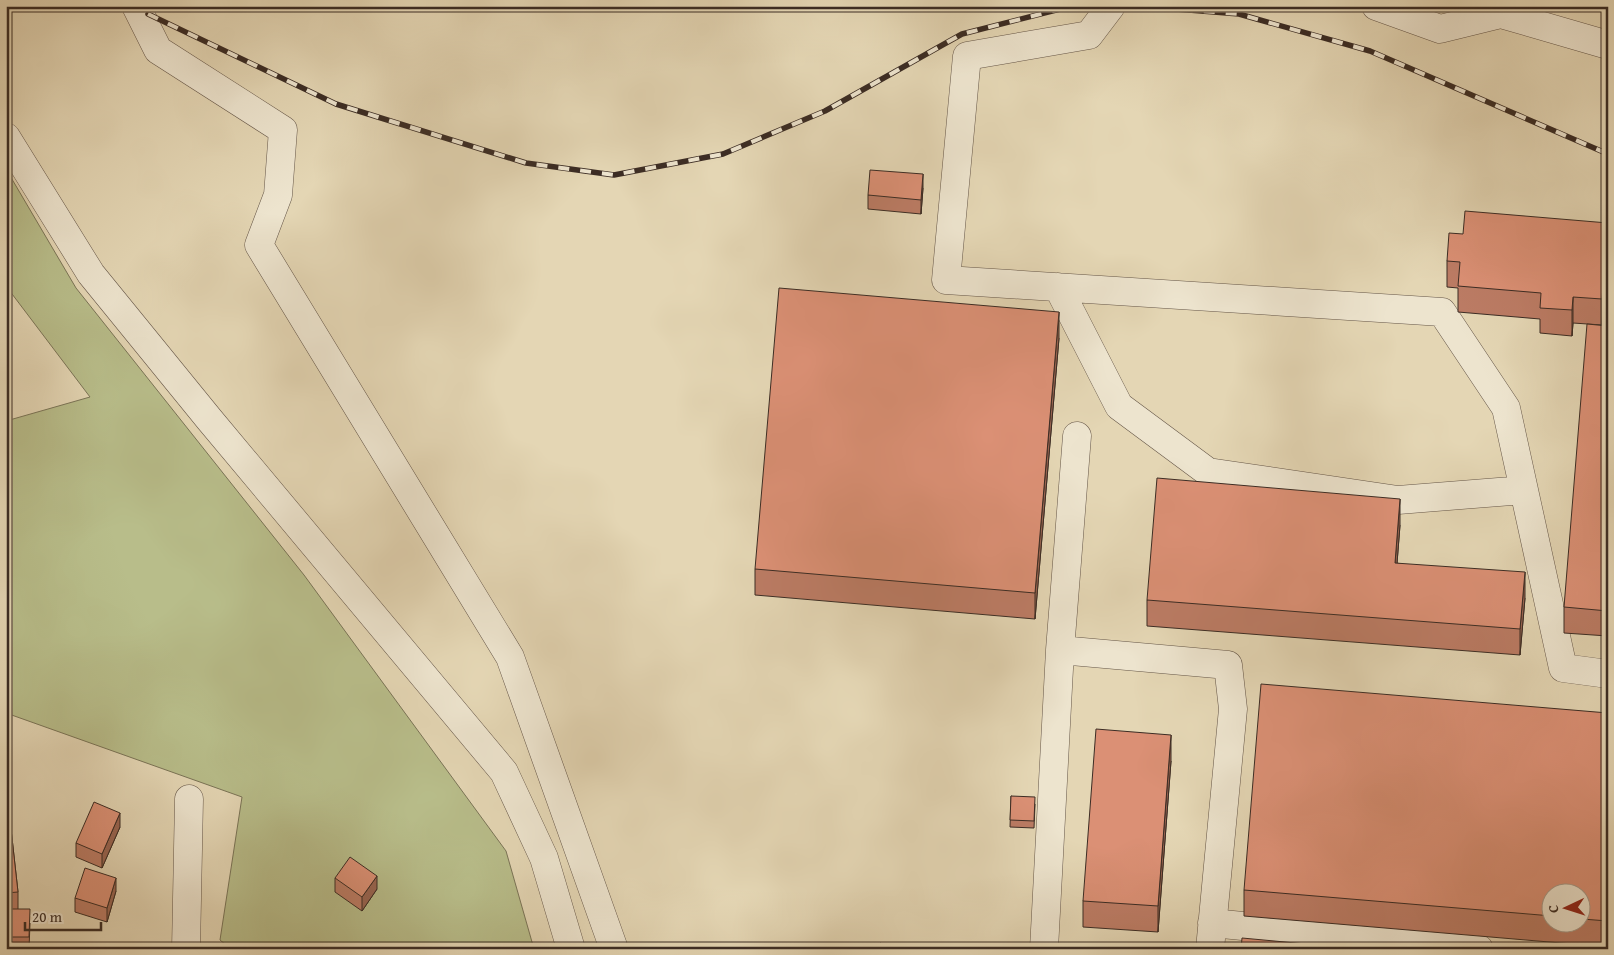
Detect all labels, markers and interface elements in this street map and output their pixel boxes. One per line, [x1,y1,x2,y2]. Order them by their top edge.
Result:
north arrow [1542,882,1592,932]
scale bar [25,900,101,932]
text: С [1543,904,1563,914]
text: 20 m [32,906,63,927]

